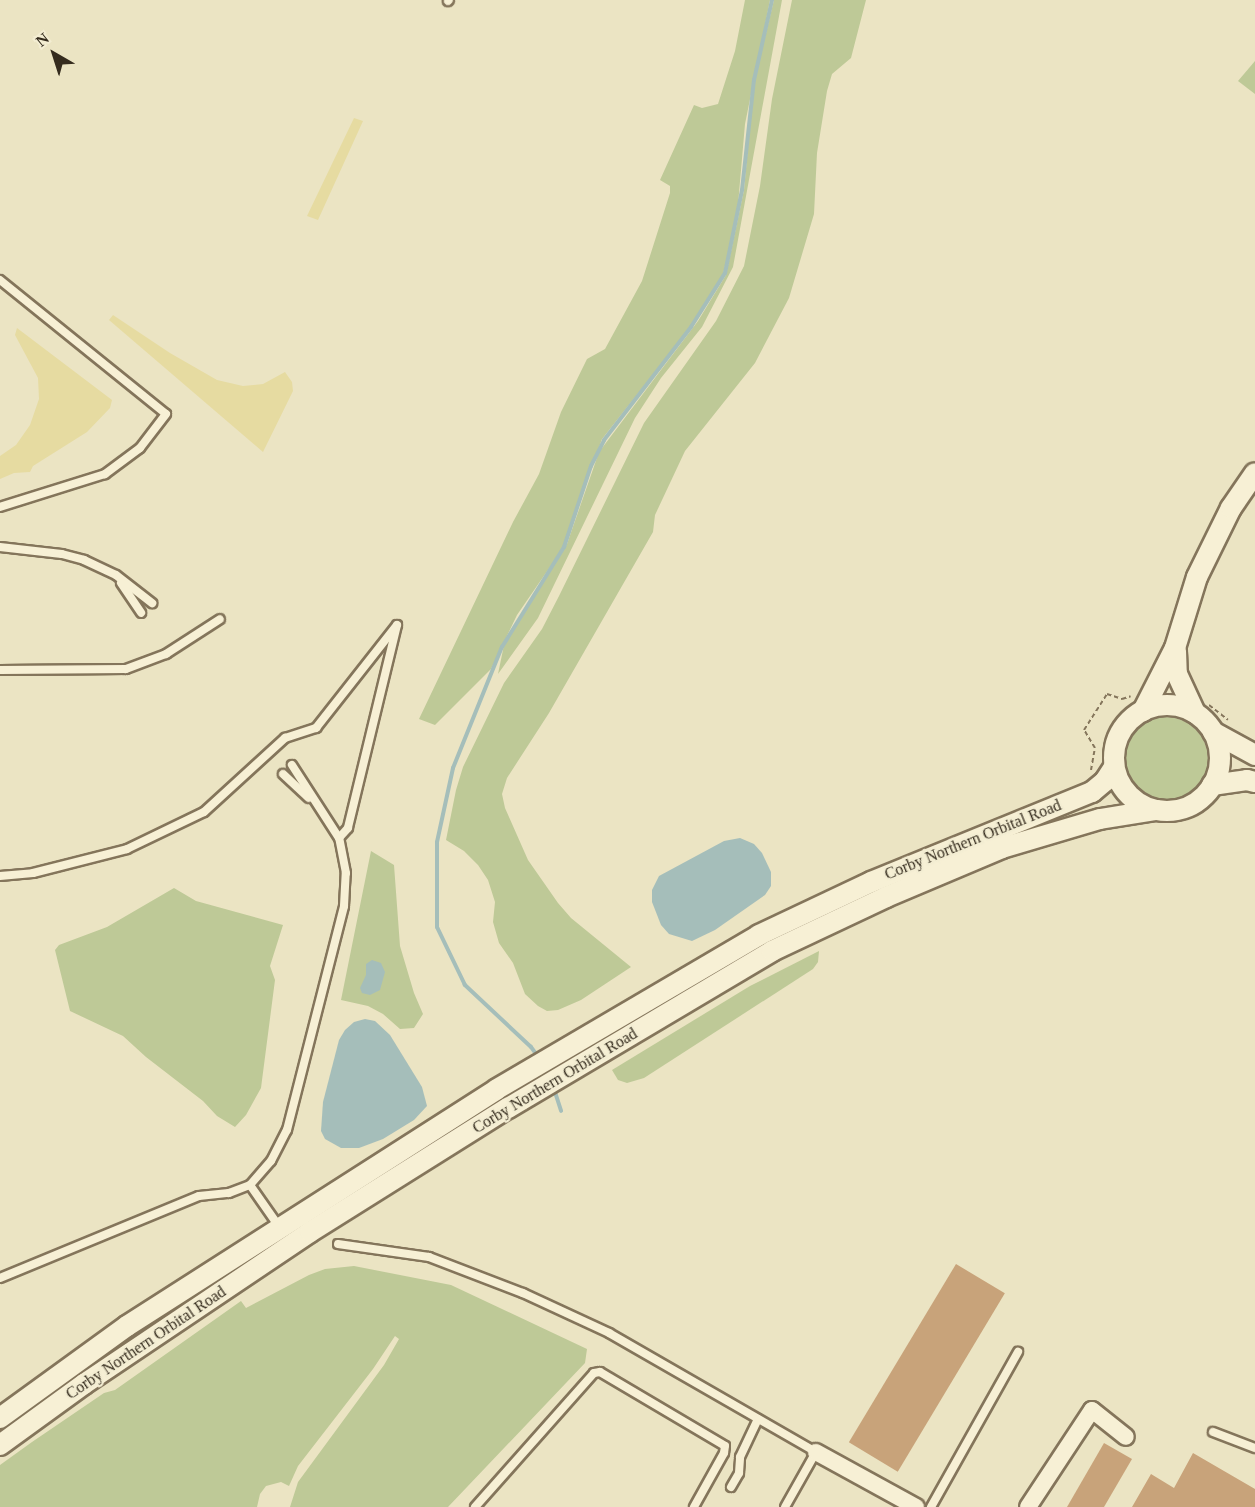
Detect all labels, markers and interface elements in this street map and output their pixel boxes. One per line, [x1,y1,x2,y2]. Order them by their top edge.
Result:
north arrow [24,24,84,84]
text: N [33,29,52,50]
street label: Corby Northern Orbital Road [882,796,1064,884]
street label: Corby Northern Orbital Road [469,1024,641,1138]
street label: Corby Northern Orbital Road [62,1282,230,1404]

